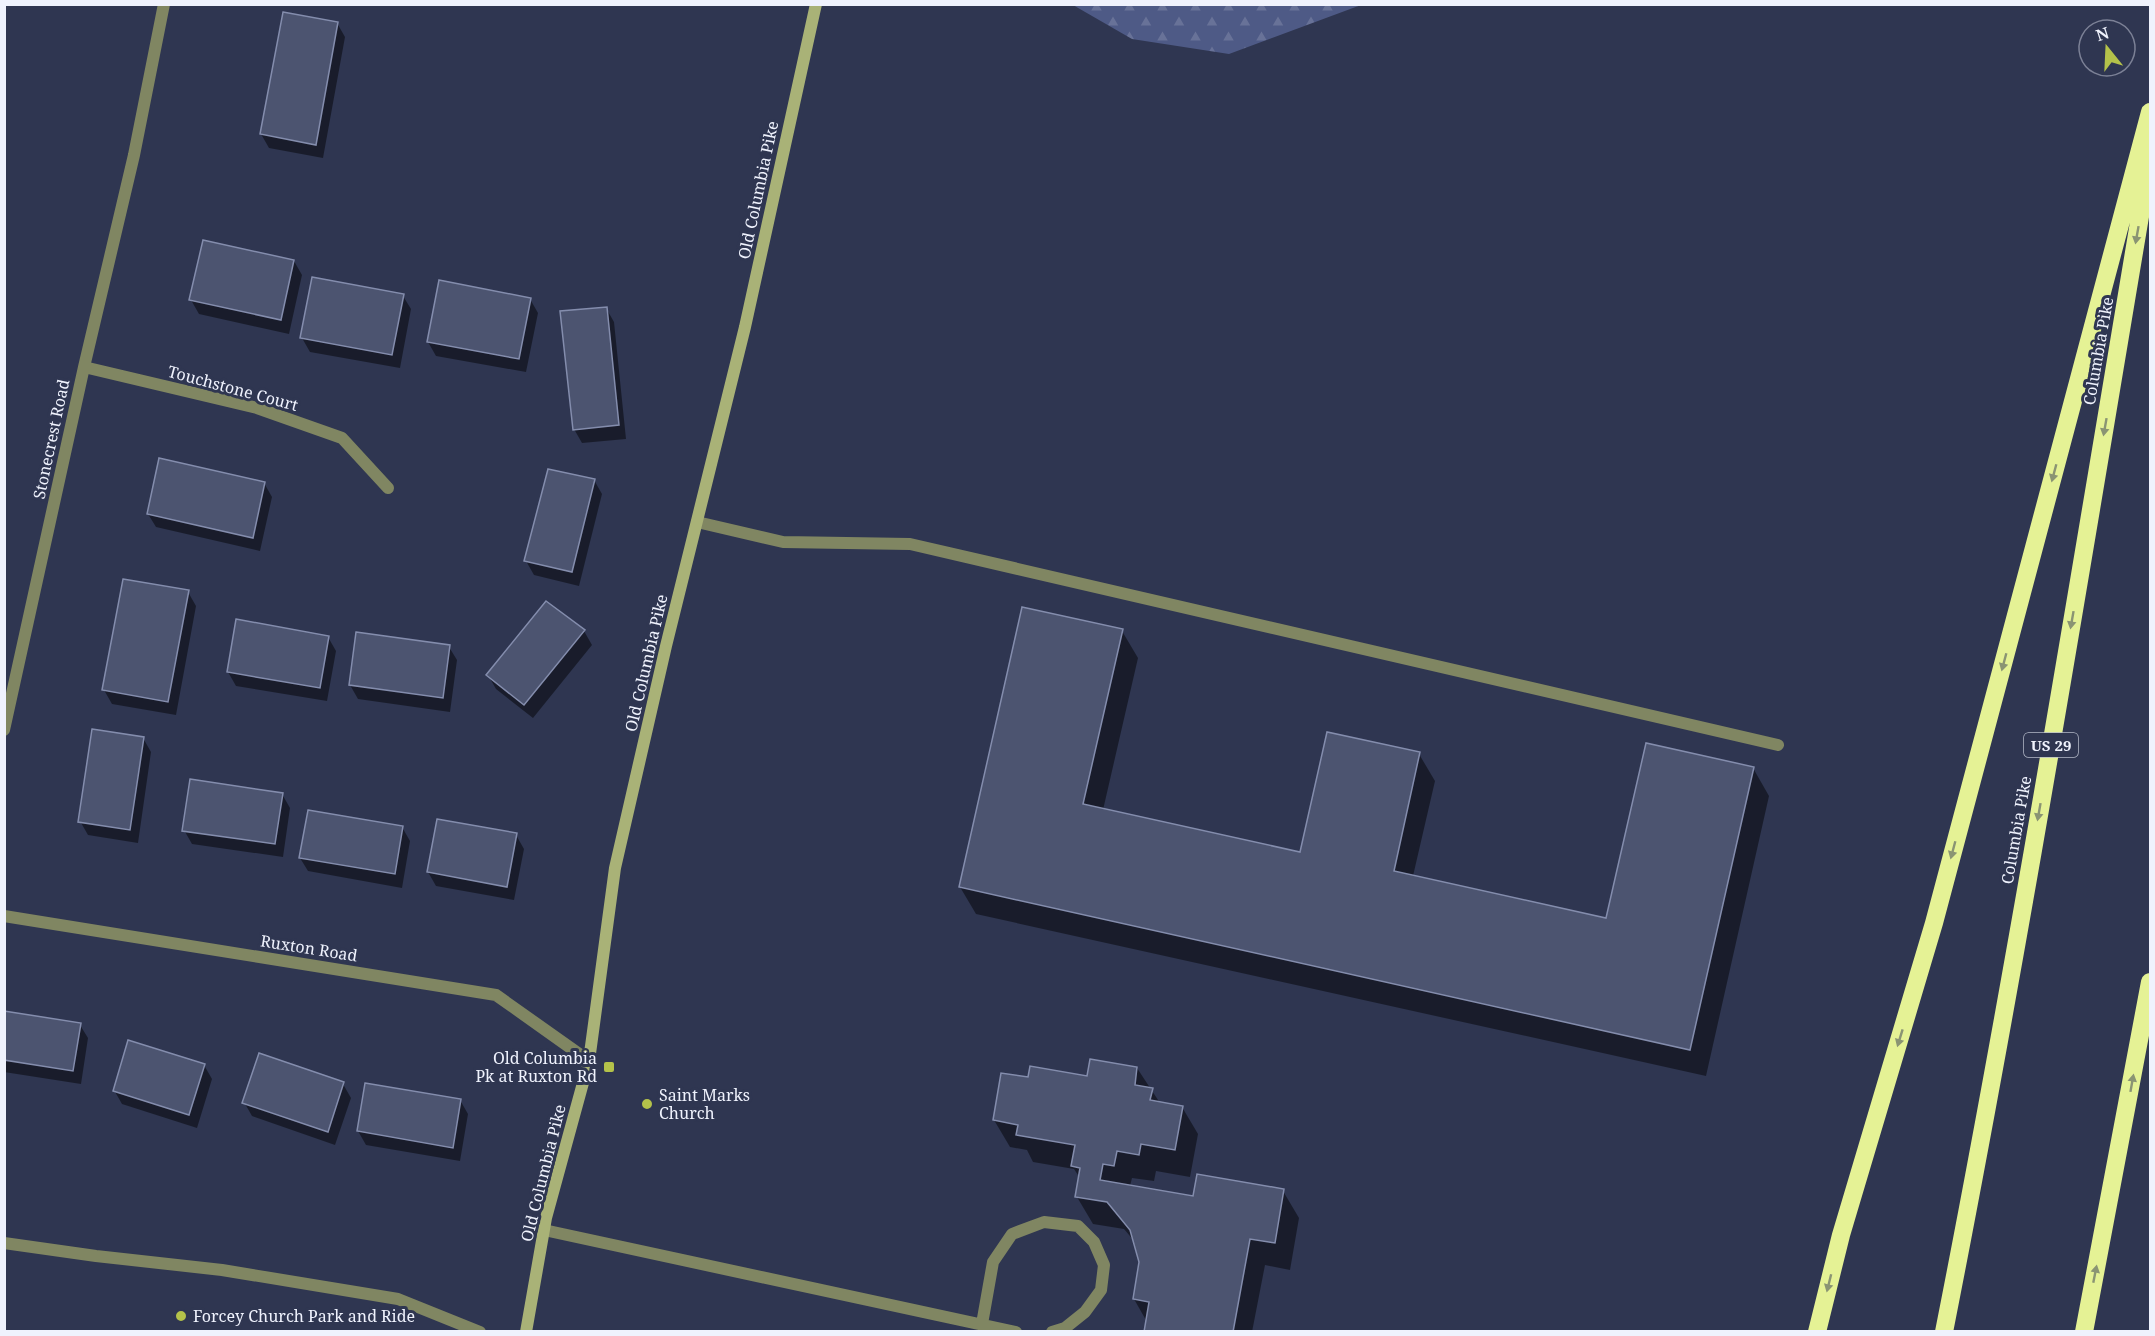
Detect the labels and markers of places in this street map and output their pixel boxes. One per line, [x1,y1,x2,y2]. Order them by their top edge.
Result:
place label: Old Columbia Pk at Ruxton Rd [475,1047,597,1087]
marker: Old Columbia Pk at Ruxton Rd [602,1060,616,1074]
place label: Saint Marks Church [659,1084,750,1124]
marker: Saint Marks Church [640,1097,654,1111]
place label: Forcey Church Park and Ride [193,1305,415,1327]
marker: Forcey Church Park and Ride [174,1309,188,1323]

